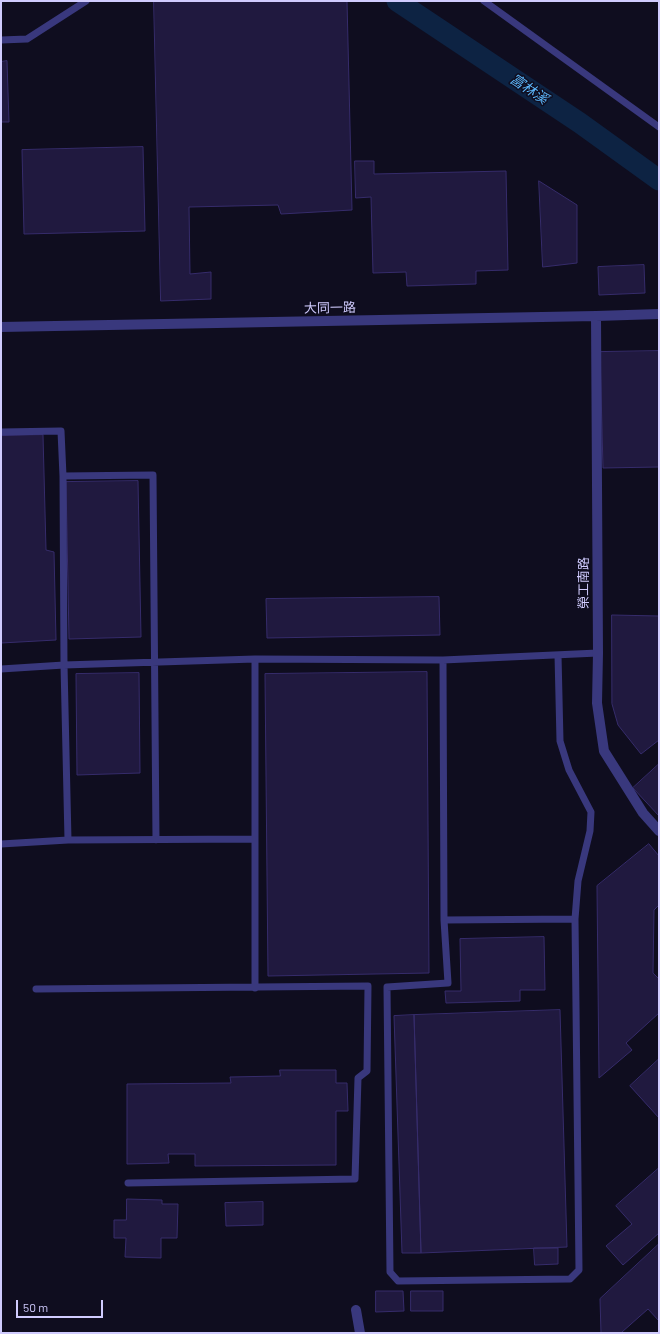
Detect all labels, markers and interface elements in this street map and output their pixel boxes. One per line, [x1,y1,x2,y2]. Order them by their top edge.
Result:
water label: 富林溪 [507,70,551,108]
street label: 大同一路 [304,300,356,316]
street label: 榮工南路 [576,557,592,609]
scale bar [18,1292,105,1318]
text: 50 m [23,1300,48,1314]

